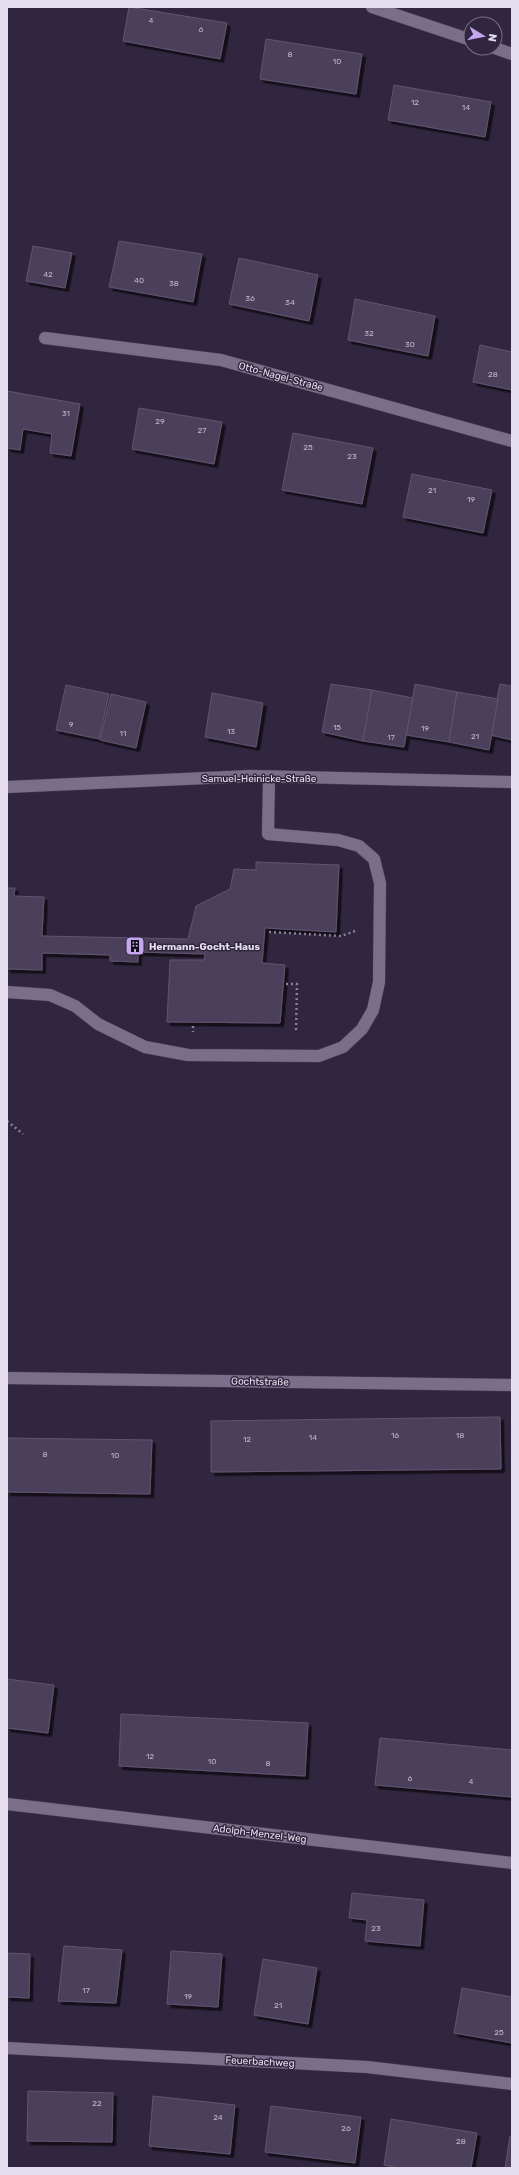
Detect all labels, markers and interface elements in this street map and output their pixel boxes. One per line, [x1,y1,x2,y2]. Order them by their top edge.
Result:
house number: 4 [149,16,154,25]
north arrow [463,16,503,56]
house number: 6 [199,25,204,34]
text: N [485,33,499,43]
house number: 8 [287,50,293,59]
house number: 10 [333,57,341,66]
house number: 12 [411,98,419,107]
house number: 14 [462,103,470,112]
house number: 42 [43,270,53,279]
house number: 40 [134,276,144,285]
house number: 38 [169,279,179,288]
house number: 36 [245,294,255,303]
house number: 34 [285,298,295,307]
house number: 32 [364,329,374,338]
house number: 30 [405,340,415,349]
street label: Otto-Nagel-Straße [237,360,325,394]
house number: 28 [488,370,498,379]
house number: 31 [62,409,70,418]
house number: 29 [155,417,165,426]
house number: 27 [198,426,206,435]
house number: 25 [303,443,313,452]
house number: 23 [347,452,357,461]
house number: 21 [428,486,436,495]
house number: 19 [467,495,475,504]
house number: 9 [69,720,74,729]
house number: 15 [333,723,341,732]
house number: 19 [421,724,429,733]
house number: 13 [227,727,235,736]
house number: 11 [120,729,126,738]
house number: 21 [471,732,479,741]
house number: 17 [387,733,395,742]
street label: Samuel-Heinicke-Straße [202,773,317,785]
building icon: Hermann-Gocht-Haus [124,935,146,957]
place label: Hermann-Gocht-Haus [149,941,260,953]
street label: Gochtstraße [231,1375,289,1389]
house number: 16 [391,1431,399,1440]
house number: 18 [456,1431,464,1440]
house number: 14 [309,1433,317,1442]
house number: 12 [243,1435,251,1444]
house number: 8 [42,1450,48,1459]
house number: 10 [111,1451,119,1460]
house number: 12 [146,1752,154,1761]
house number: 10 [208,1757,216,1766]
house number: 8 [265,1759,271,1768]
house number: 6 [408,1774,413,1783]
house number: 4 [469,1777,474,1786]
street label: Adolph-Menzel-Weg [212,1822,307,1846]
house number: 23 [371,1924,381,1933]
house number: 17 [82,1986,90,1995]
house number: 19 [184,1992,192,2001]
house number: 21 [274,2001,282,2010]
house number: 25 [494,2028,504,2037]
street label: Feuerbachweg [225,2054,295,2070]
house number: 22 [92,2099,102,2108]
house number: 24 [213,2113,223,2122]
house number: 26 [341,2124,351,2133]
house number: 28 [456,2137,466,2146]

